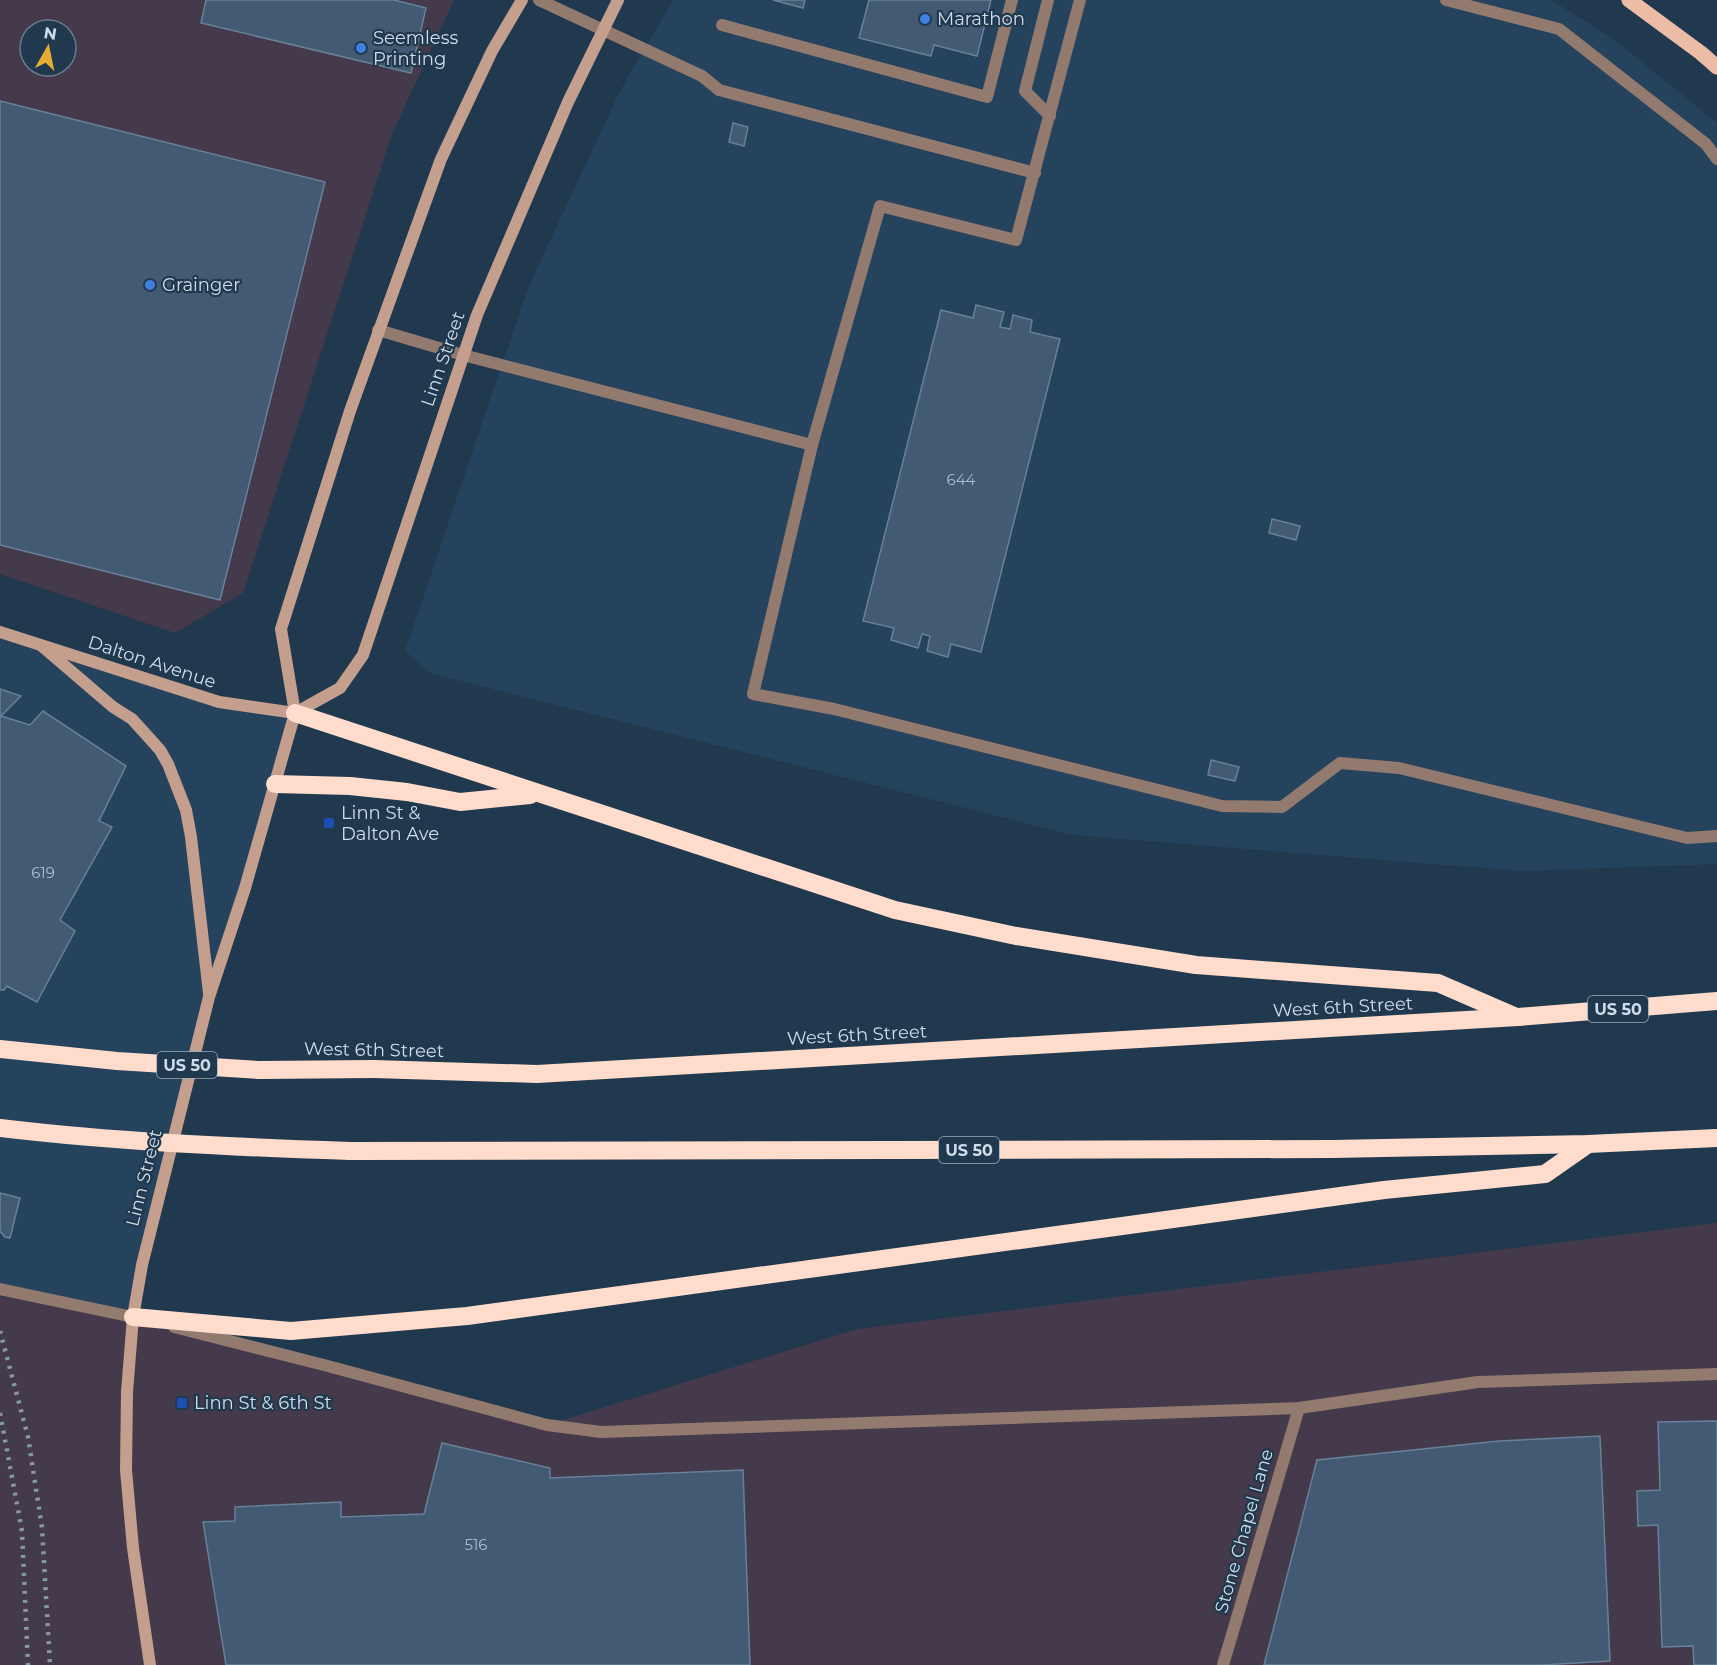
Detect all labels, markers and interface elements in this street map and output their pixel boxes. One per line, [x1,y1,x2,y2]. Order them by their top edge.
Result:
place label: Marathon [937,8,1025,30]
marker: Marathon [918,12,932,26]
north arrow [18,18,78,78]
text: N [42,23,58,44]
place label: Seemless Printing [373,27,458,70]
marker: Seemless Printing [354,41,368,55]
place label: Grainger [162,274,240,296]
marker: Grainger [143,278,157,292]
street label: Linn Street [416,309,470,409]
house number: 644 [947,470,976,489]
street label: Dalton Avenue [85,631,219,693]
place label: Linn St & Dalton Ave [341,802,439,845]
marker: Linn St & Dalton Ave [322,816,336,830]
house number: 619 [31,863,55,882]
street label: West 6th Street [1272,992,1414,1022]
road number: US 50 [1588,996,1648,1022]
street label: West 6th Street [786,1020,928,1050]
street label: West 6th Street [304,1038,444,1062]
road number: US 50 [157,1052,217,1078]
street label: Linn Street [121,1127,167,1229]
road number: US 50 [939,1137,999,1163]
place label: Linn St & 6th St [194,1392,332,1414]
marker: Linn St & 6th St [175,1396,189,1410]
street label: Stone Chapel Lane [1210,1446,1278,1616]
house number: 516 [464,1535,488,1554]

